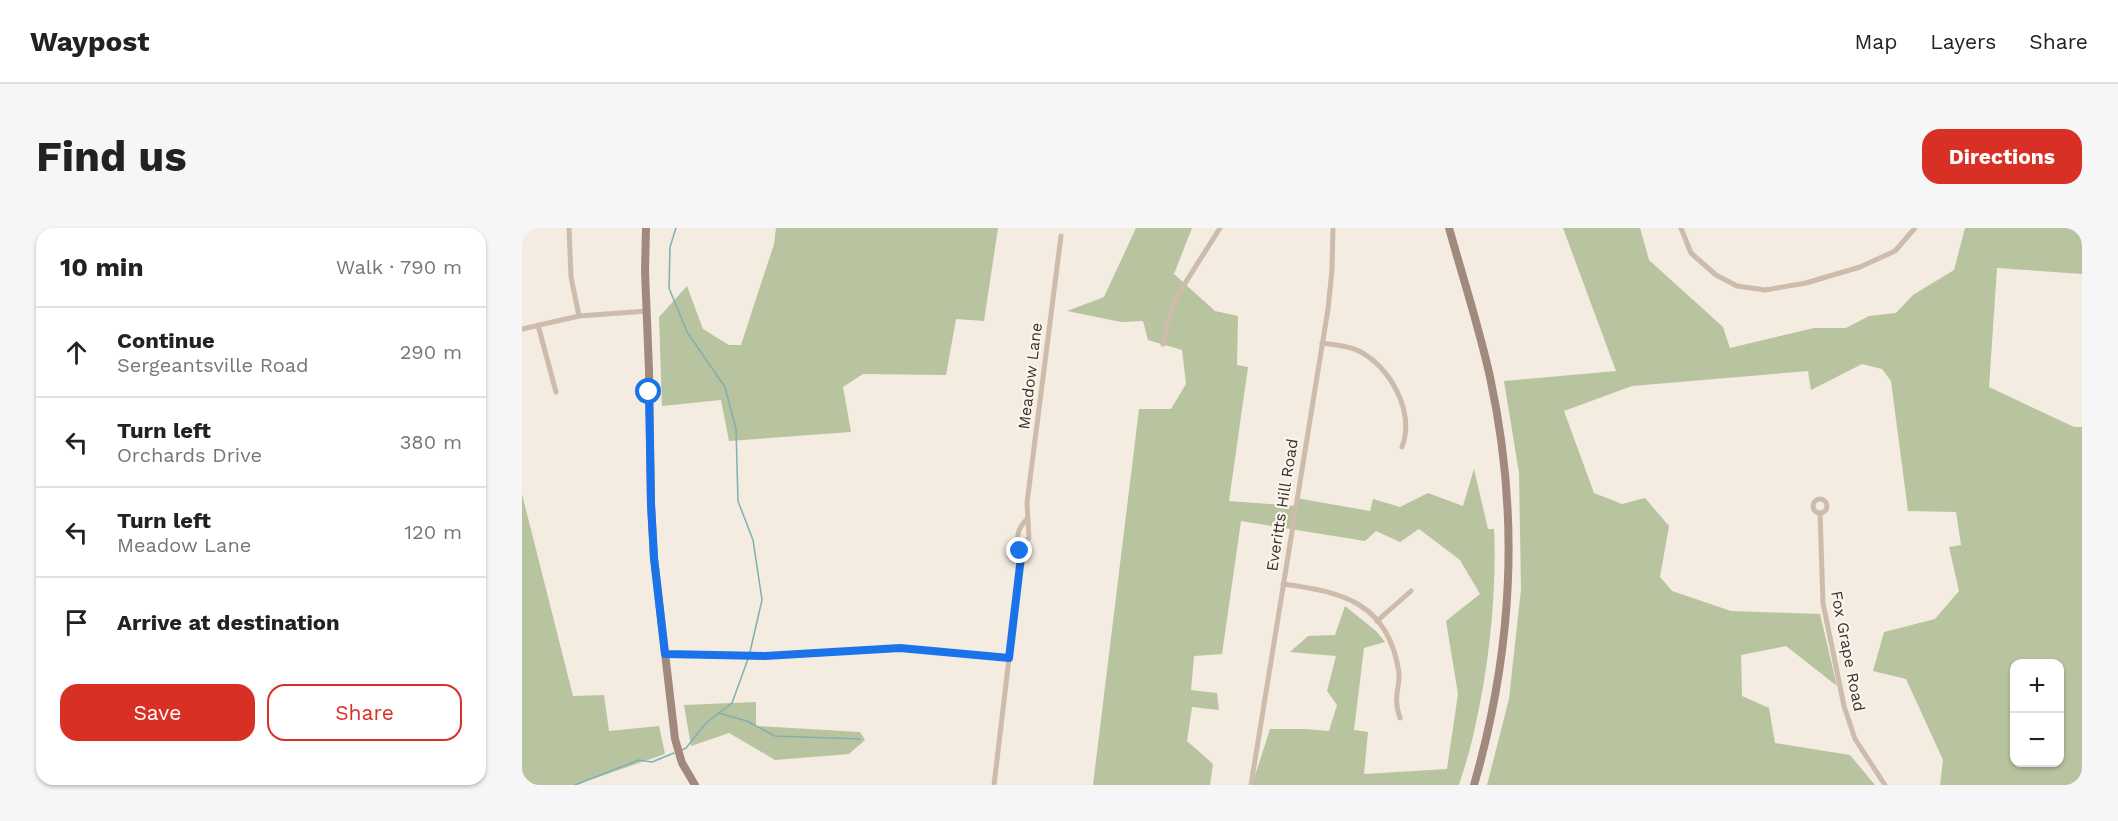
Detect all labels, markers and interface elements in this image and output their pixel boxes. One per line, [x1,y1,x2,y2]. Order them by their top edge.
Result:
text: Waypost [30,25,149,58]
text: Map [1854,29,1897,54]
text: Layers [1930,29,1996,54]
text: Share [2029,29,2088,54]
button: Directions [1922,129,2082,184]
text: Find us [36,132,187,181]
text: 10 min [60,252,144,282]
text: Walk · 790 m [336,255,462,279]
street label: Meadow Lane [1014,322,1046,430]
text: Continue [117,328,215,353]
icon: ahead [60,336,93,369]
text: 290 m [400,340,462,364]
text: Sergeantsville Road [117,353,309,377]
route start [635,378,661,404]
text: Turn left [117,418,211,443]
icon: left [60,426,93,459]
text: 380 m [400,430,462,454]
street label: Everitts Hill Road [1262,437,1302,573]
text: Orchards Drive [117,443,262,467]
text: Turn left [117,508,211,533]
icon: left [60,516,93,549]
text: 120 m [404,520,462,544]
text: Meadow Lane [117,533,251,557]
route end [1006,537,1032,563]
street label: Fox Grape Road [1827,589,1869,713]
icon: arrive [60,606,93,639]
text: Arrive at destination [117,610,340,635]
map controls [2010,659,2064,767]
button: + [2010,659,2064,713]
button: Save [60,684,255,741]
button: Share [267,684,462,741]
button: − [2010,713,2064,767]

